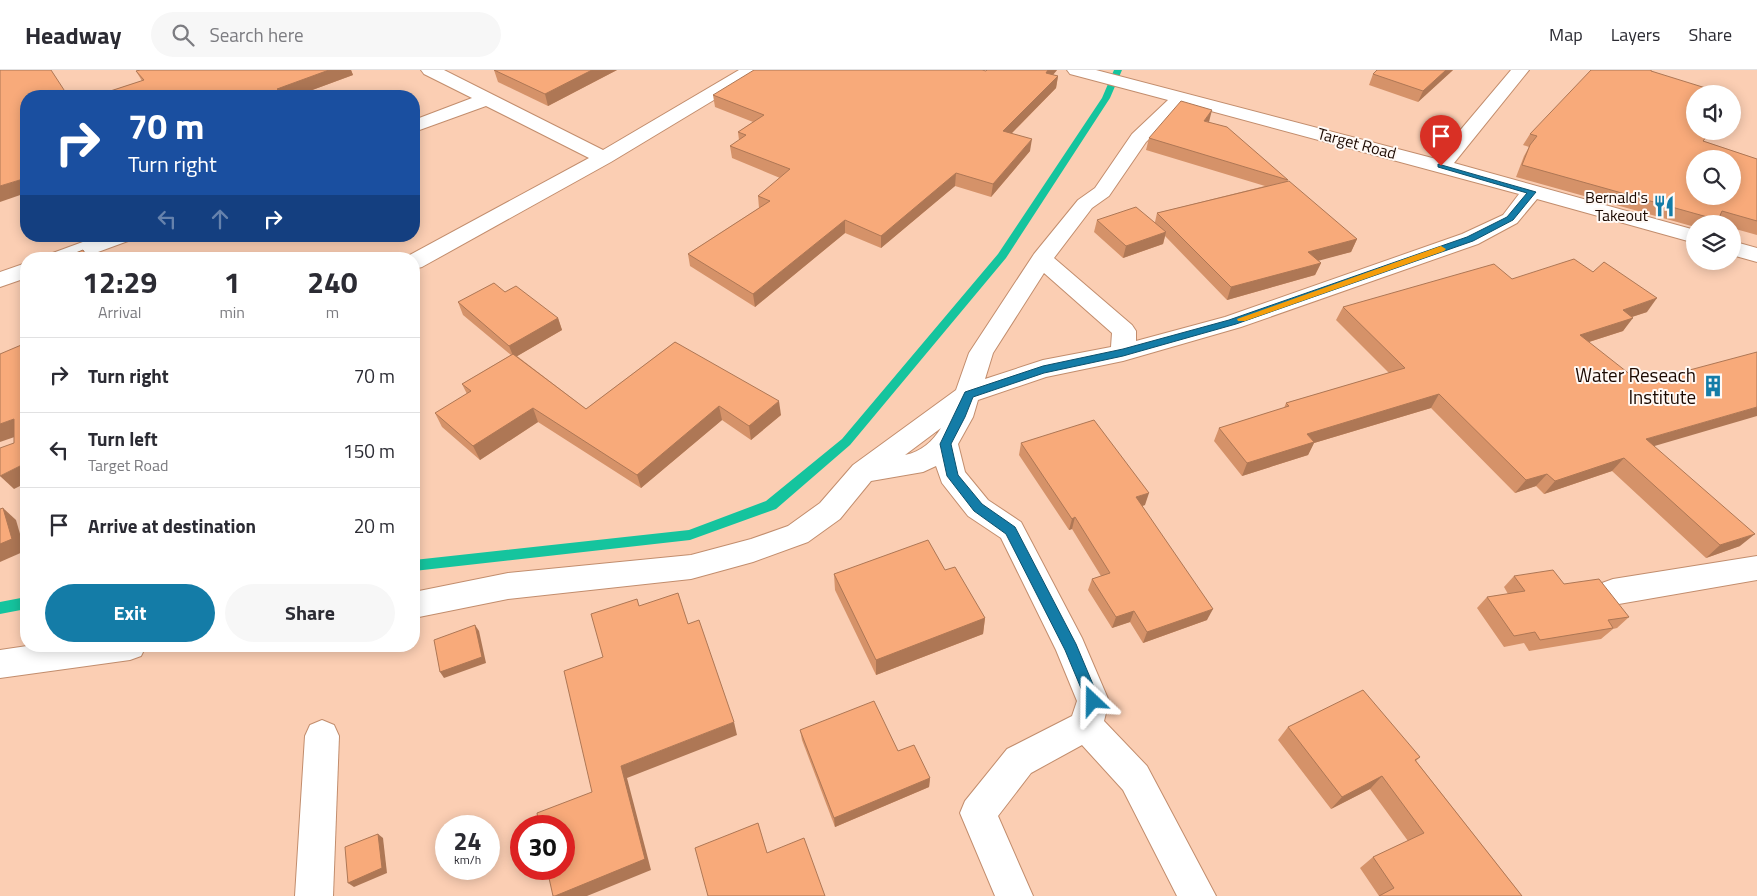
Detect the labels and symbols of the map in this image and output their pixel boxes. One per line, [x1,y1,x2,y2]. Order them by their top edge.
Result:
pin [1420,115,1462,166]
street label: Target Road [1315,121,1399,165]
place label: Bernald's Takeout [1585,185,1648,227]
restaurant icon: Bernald's Takeout [1651,193,1677,219]
place label: Water Reseach Institute [1575,360,1696,411]
building icon: Water Reseach Institute [1700,373,1726,399]
position arrow [1066,674,1118,726]
speed limit sign: 30 [510,815,575,880]

